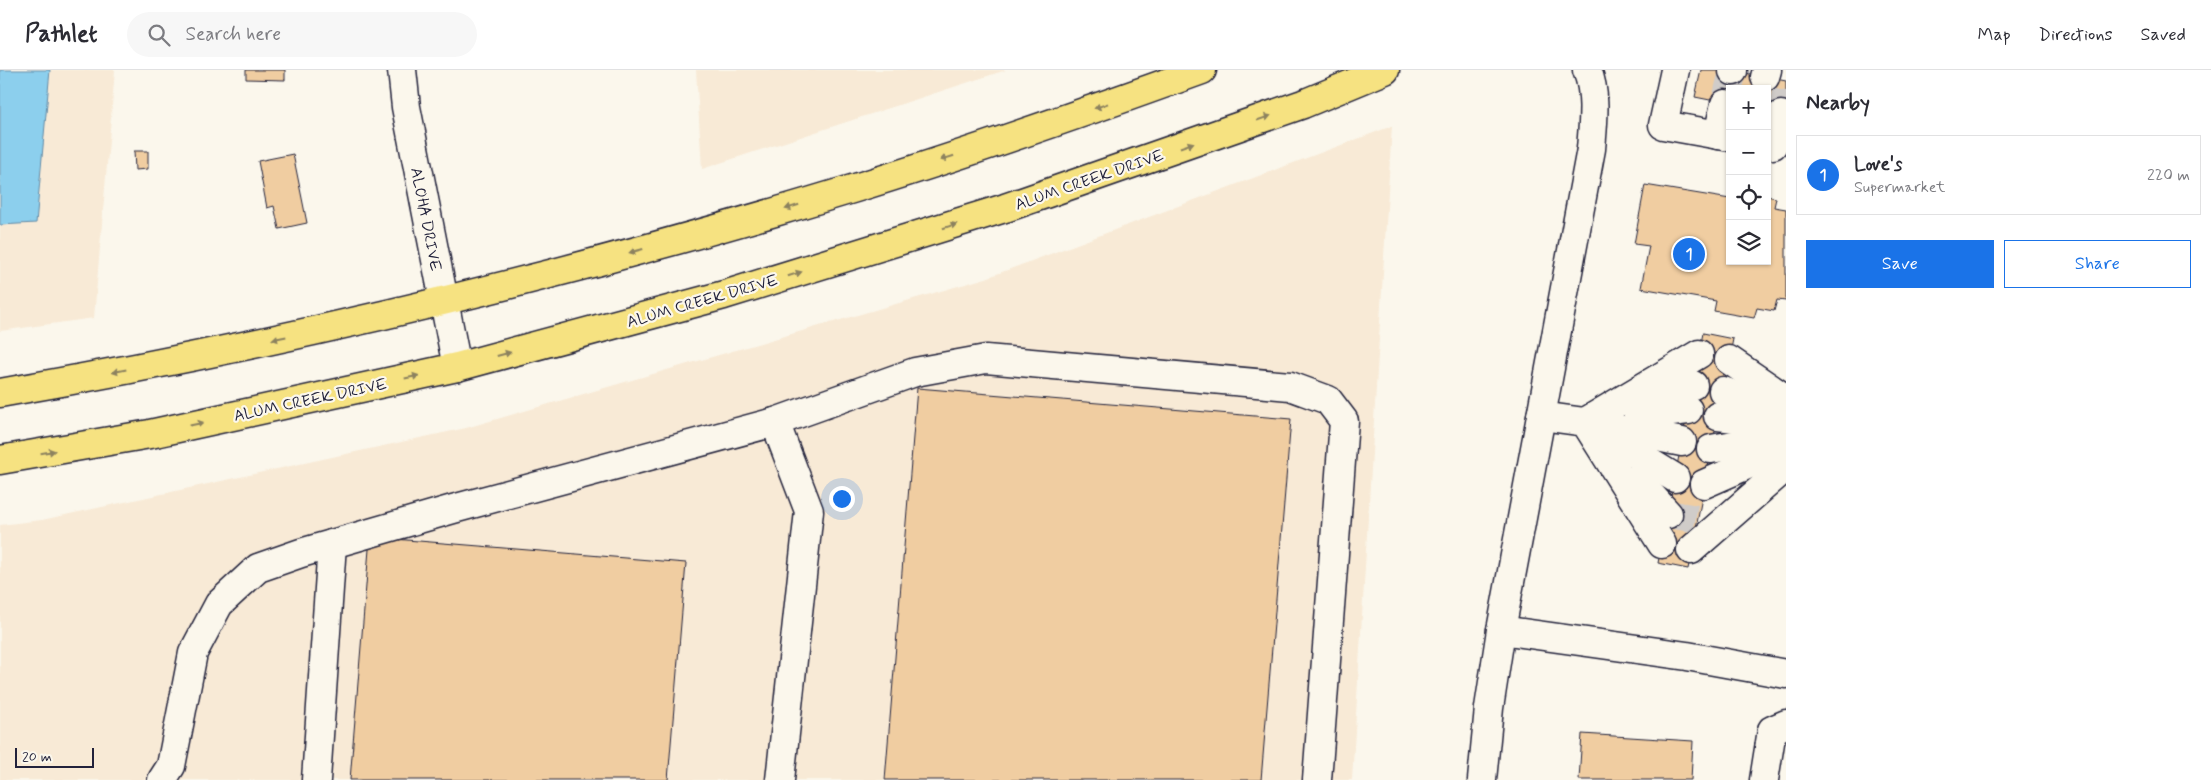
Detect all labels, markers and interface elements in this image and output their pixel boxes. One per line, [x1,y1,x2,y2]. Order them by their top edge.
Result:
search box [127,12,477,57]
text: Pathlet [25,19,97,50]
icon: search [145,21,173,49]
text: Search here [185,22,281,47]
text: Map [1978,23,2011,47]
text: Directions [2039,23,2113,47]
text: Saved [2141,23,2186,47]
map controls [1726,85,1771,265]
button: + [1726,85,1771,130]
text: Nearby [1806,89,1870,117]
one-way arrow [1094,103,1109,110]
one-way arrow [1257,114,1272,121]
button: − [1726,130,1771,175]
one-way arrow [1180,141,1195,149]
street label: ALUM CREEK DRIVE [1012,145,1167,216]
text: Love's [1854,152,1902,177]
one-way arrow [940,155,955,162]
text: 1 [1819,165,1827,186]
text: 220 m [2147,165,2190,186]
street label: ALOHA DRIVE [405,166,446,273]
button: locate [1726,175,1771,220]
text: Supermarket [1854,177,1945,198]
one-way arrow [785,203,800,211]
button: layers [1726,220,1771,265]
one-way arrow [943,221,958,229]
pin: 1 [1673,235,1705,273]
button: Save [1806,240,1994,288]
button: Share [2004,240,2191,288]
one-way arrow [629,248,644,256]
one-way arrow [788,269,803,277]
street label: ALUM CREEK DRIVE [624,270,780,333]
one-way arrow [271,334,286,342]
one-way arrow [496,350,511,358]
one-way arrow [112,367,127,375]
one-way arrow [404,372,420,380]
street label: ALUM CREEK DRIVE [232,374,389,427]
one-way arrow [190,420,205,428]
one-way arrow [40,447,56,455]
your location [829,486,855,512]
scale bar [15,745,94,768]
text: 20 m [22,748,52,766]

